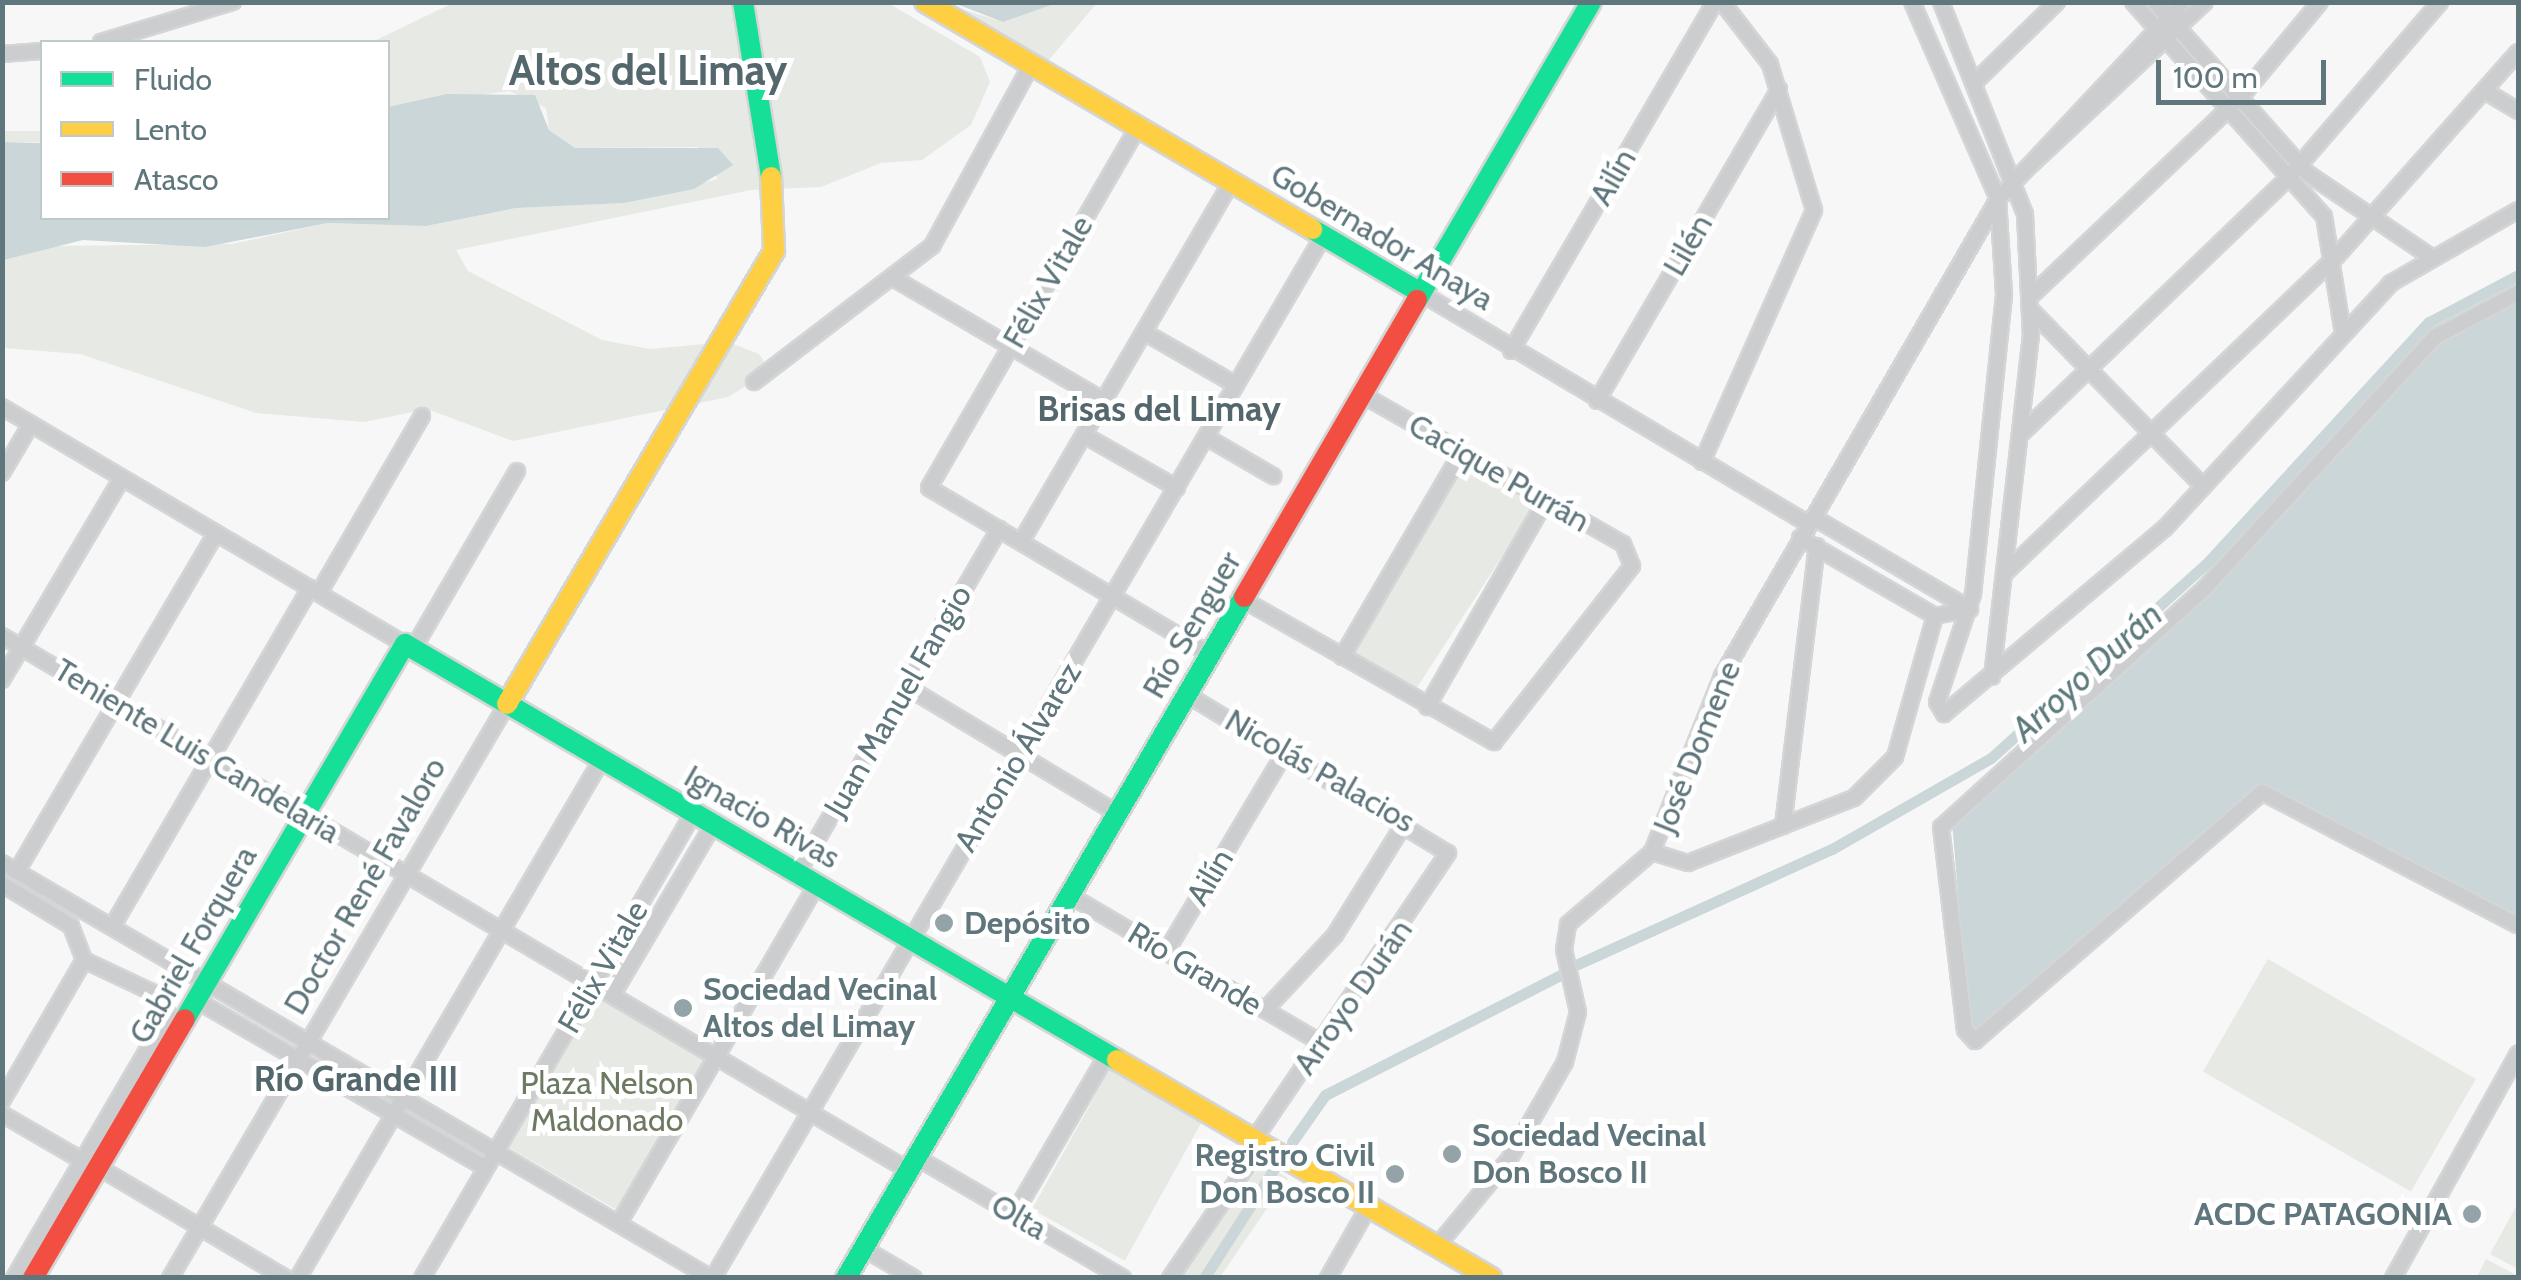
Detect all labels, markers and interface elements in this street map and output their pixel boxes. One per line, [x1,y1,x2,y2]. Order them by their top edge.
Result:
legend [40,40,390,220]
scale bar [2161,40,2331,102]
district label: Altos del Limay [509,45,787,95]
text: 100 m [2173,59,2258,96]
text: Fluido [134,61,212,98]
text: Lento [134,111,207,148]
street label: Ailín [1582,142,1644,212]
street label: Gobernador Anaya [1264,155,1500,319]
text: Atasco [134,161,219,198]
street label: Lilén [1655,207,1721,283]
street label: Félix Vitale [995,209,1101,355]
district label: Brisas del Limay [1037,388,1281,430]
street label: Cacique Purrán [1402,406,1596,540]
street label: Río Senguer [1135,545,1249,705]
street label: Juan Manuel Fangio [816,578,980,824]
water label: Arroyo Durán [2003,594,2171,750]
street label: Teniente Luis Candelaria [47,651,347,851]
street label: Antonio Álvarez [946,655,1090,859]
street label: José Domene [1645,656,1749,838]
street label: Nicolás Palacios [1218,701,1422,841]
street label: Doctor René Favaloro [276,751,454,1021]
street label: Ignacio Rivas [677,757,847,877]
street label: Gabriel Forquera [121,839,265,1051]
street label: Ailín [1178,842,1242,912]
street label: Félix Vitale [550,894,656,1040]
place label: Depósito [964,904,1090,942]
marker: Depósito [933,912,955,934]
street label: Arroyo Durán [1286,912,1420,1082]
street label: Río Grande [1121,914,1269,1024]
place label: Sociedad Vecinal Altos del Limay [703,971,937,1046]
marker: Sociedad Vecinal Altos del Limay [672,997,694,1019]
district label: Río Grande III [254,1058,458,1100]
park label: Plaza Nelson Maldonado [520,1065,694,1140]
place label: Sociedad Vecinal Don Bosco II [1472,1117,1706,1192]
place label: Registro Civil Don Bosco II [1195,1137,1375,1212]
marker: Sociedad Vecinal Don Bosco II [1441,1143,1463,1165]
marker: Registro Civil Don Bosco II [1384,1163,1406,1185]
street label: Olta [984,1186,1054,1248]
place label: ACDC PATAGONIA [2194,1195,2452,1233]
marker: ACDC PATAGONIA [2461,1203,2483,1225]

